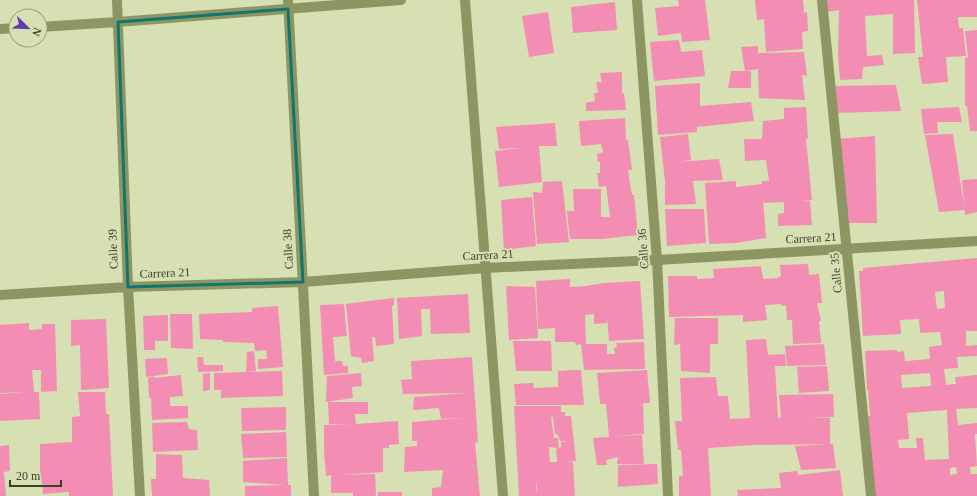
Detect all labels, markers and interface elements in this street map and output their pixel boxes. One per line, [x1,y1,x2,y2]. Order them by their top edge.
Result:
north arrow [8,8,48,48]
text: N [30,26,44,38]
street label: Calle 38 [280,228,296,270]
street label: Calle 36 [635,228,651,270]
street label: Calle 39 [105,229,121,269]
street label: Carrera 21 [785,230,837,246]
street label: Carrera 21 [462,247,514,263]
street label: Calle 35 [827,252,845,294]
street label: Carrera 21 [139,265,191,281]
scale bar [10,462,61,488]
text: 20 m [16,469,41,483]

